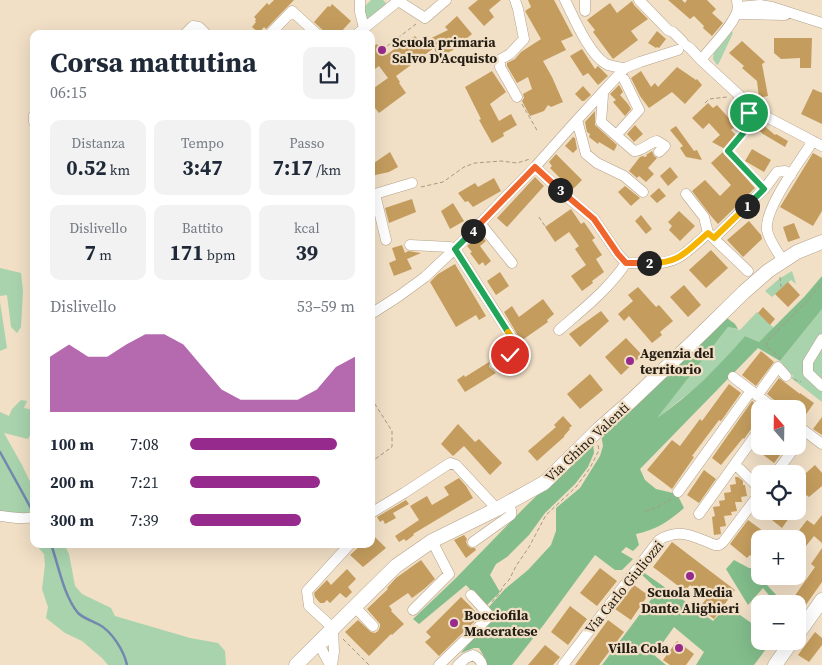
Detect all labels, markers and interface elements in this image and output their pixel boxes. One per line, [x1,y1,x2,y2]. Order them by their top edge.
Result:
place label: Scuola primaria Salvo D'Acquisto [392,32,497,68]
text: Corsa mattutina [50,43,257,81]
marker: Scuola primaria Salvo D'Acquisto [376,44,388,56]
button: share [303,47,355,99]
text: 06:15 [50,81,87,103]
pin [728,92,770,134]
icon: arrive [735,99,763,127]
text: Distanza [71,133,125,153]
text: Tempo [181,133,224,153]
text: Passo [289,133,324,153]
text: 0.52 [66,153,107,182]
text: 3:47 [182,153,223,182]
text: 7:17 [273,153,313,182]
text: km [107,160,130,180]
text: /km [313,160,341,180]
pin: 3 [548,178,572,202]
text: 3 [557,180,564,200]
pin: 1 [734,194,760,218]
text: 1 [744,196,751,216]
text: Dislivello [69,218,127,238]
text: Battito [182,218,223,238]
text: kcal [294,218,320,238]
pin: 4 [460,218,486,244]
text: 4 [470,221,477,241]
text: 7 [85,238,96,267]
text: 171 [169,238,204,267]
text: 39 [295,238,318,267]
text: m [96,245,112,265]
text: bpm [204,245,236,265]
pin: 2 [636,250,662,276]
text: 2 [646,253,653,273]
text: Dislivello [50,295,116,317]
text: 53–59 m [297,295,355,317]
pin [489,334,531,376]
icon: check [496,341,524,369]
place label: Agenzia del territorio [640,343,714,379]
marker: Agenzia del territorio [624,355,636,367]
street label: Via Ghino Valenti [540,398,634,486]
north arrow [751,400,806,455]
map controls [751,400,806,650]
text: 100 m [50,433,94,455]
text: 7:08 [130,433,159,455]
button: locate [751,465,806,520]
text: 200 m [50,471,94,493]
text: 7:21 [130,471,159,493]
text: 300 m [50,509,94,531]
text: 7:39 [130,509,159,531]
button: + [751,530,806,585]
street label: Via Carlo Giuliozzi [580,536,668,638]
marker: Scuola Media Dante Alighieri [684,570,696,582]
place label: Scuola Media Dante Alighieri [641,582,740,618]
button: − [751,595,806,650]
place label: Bocciofila Maceratese [464,605,538,641]
marker: Bocciofila Maceratese [448,617,460,629]
place label: Villa Cola [608,638,670,658]
marker: Villa Cola [673,642,685,654]

